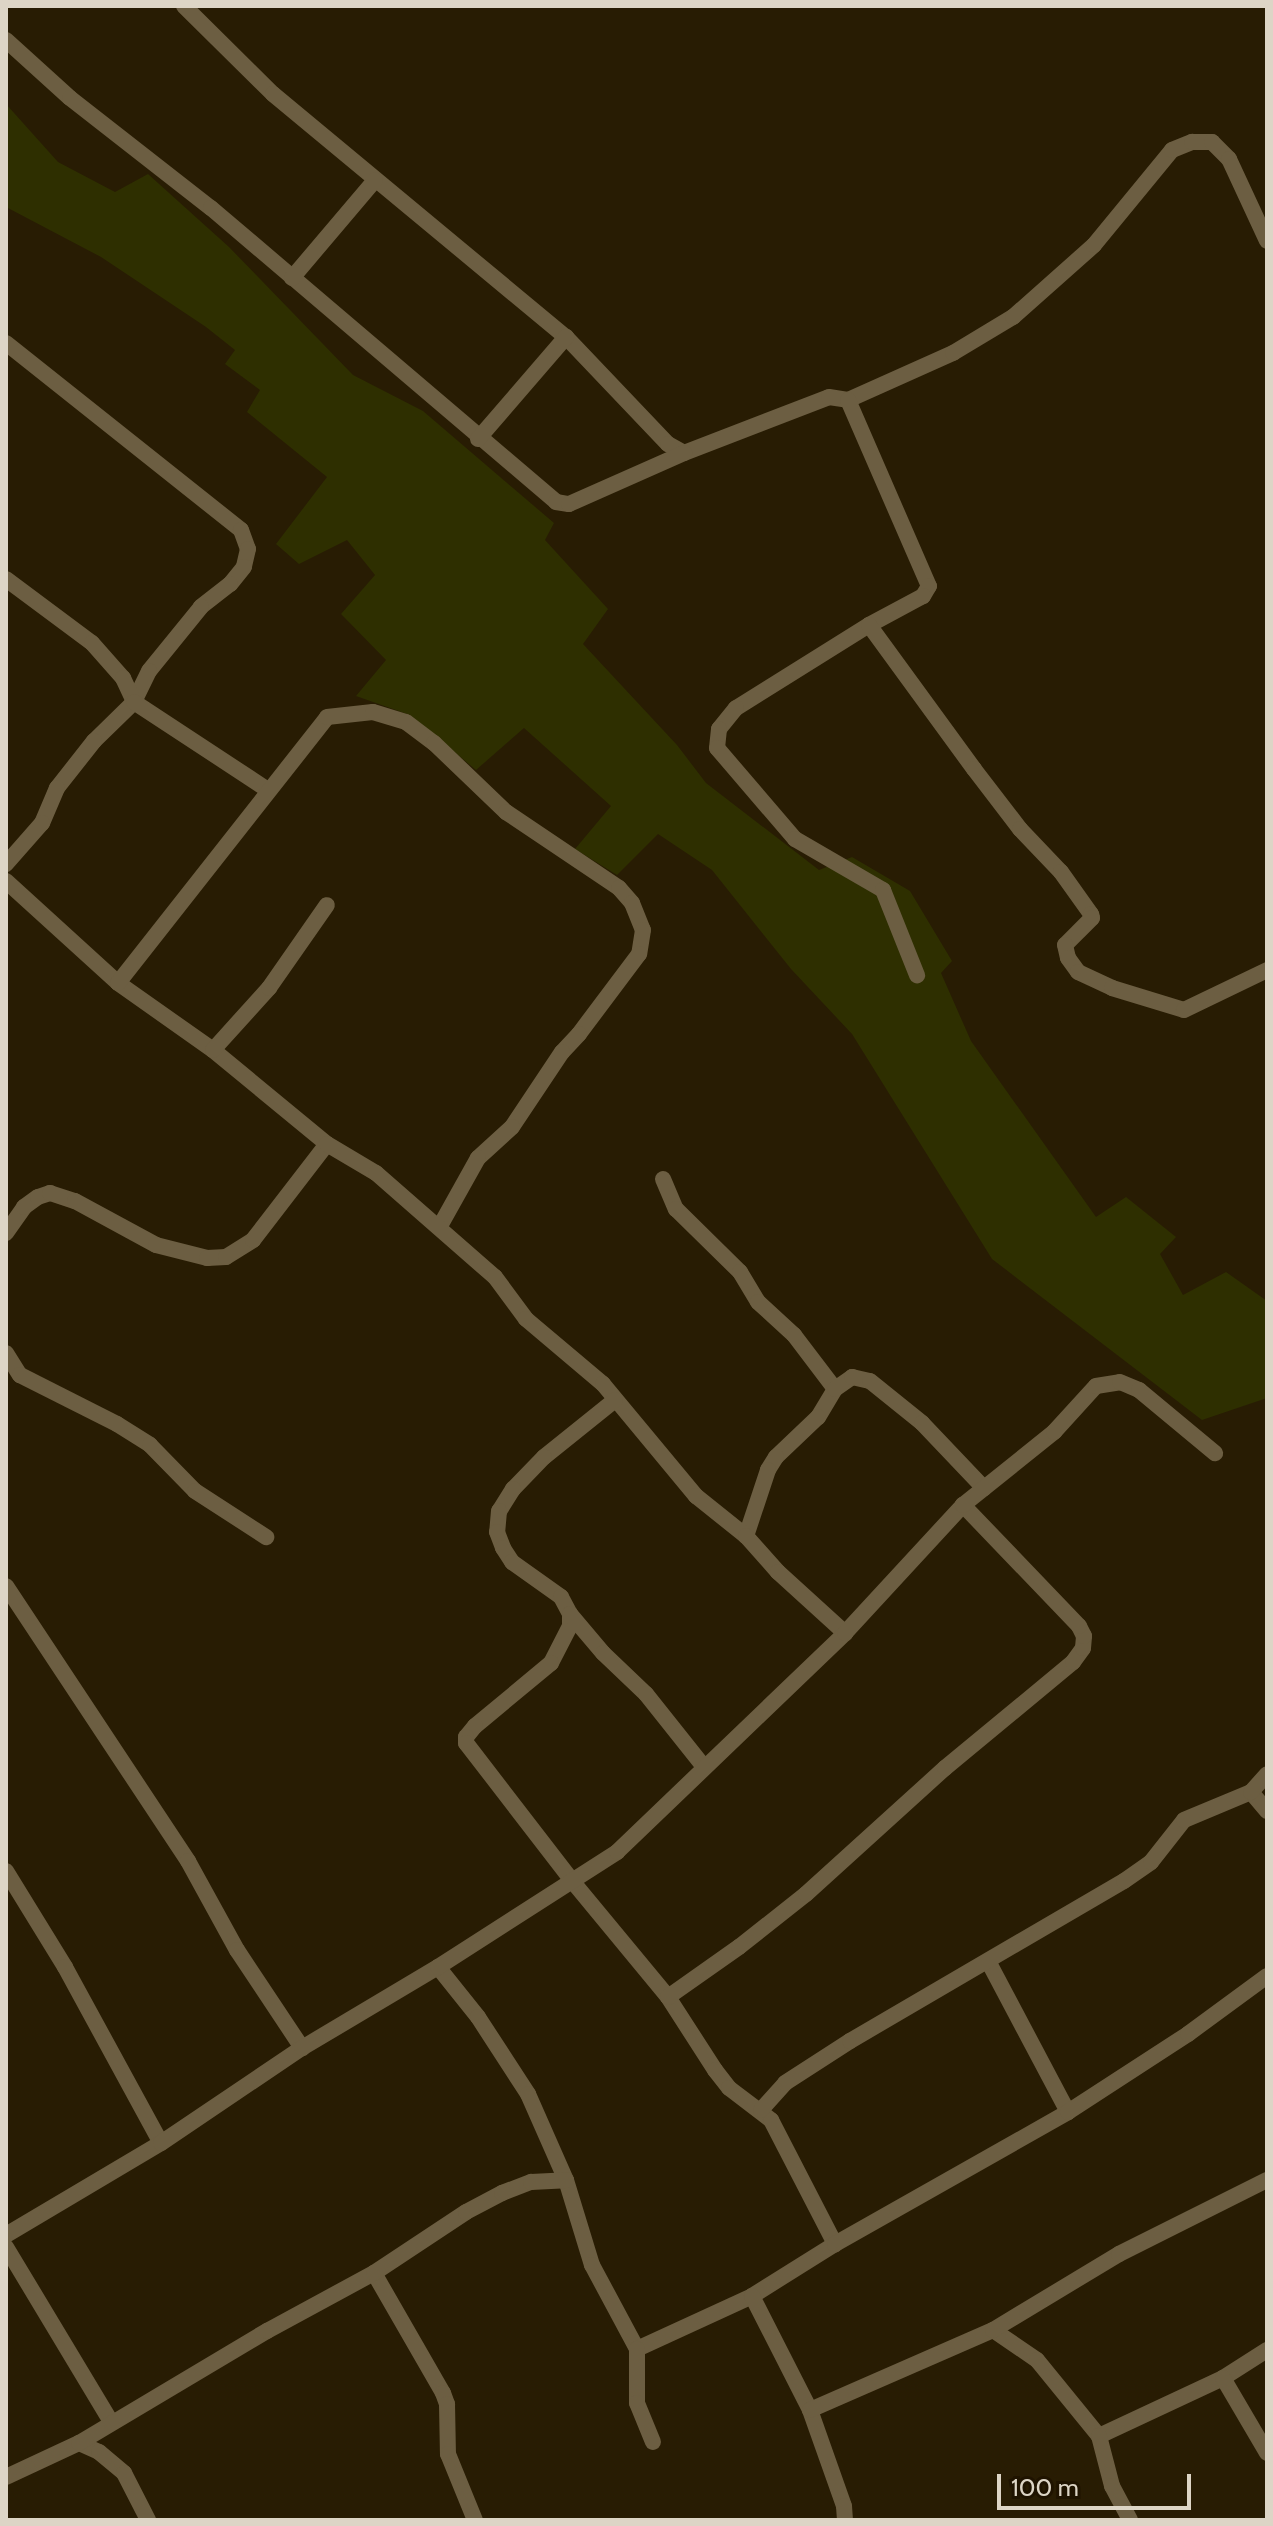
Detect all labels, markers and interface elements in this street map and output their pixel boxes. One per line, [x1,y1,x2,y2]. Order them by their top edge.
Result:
scale bar [1001,2458,1195,2508]
text: 100 m [1011,2473,1079,2502]

